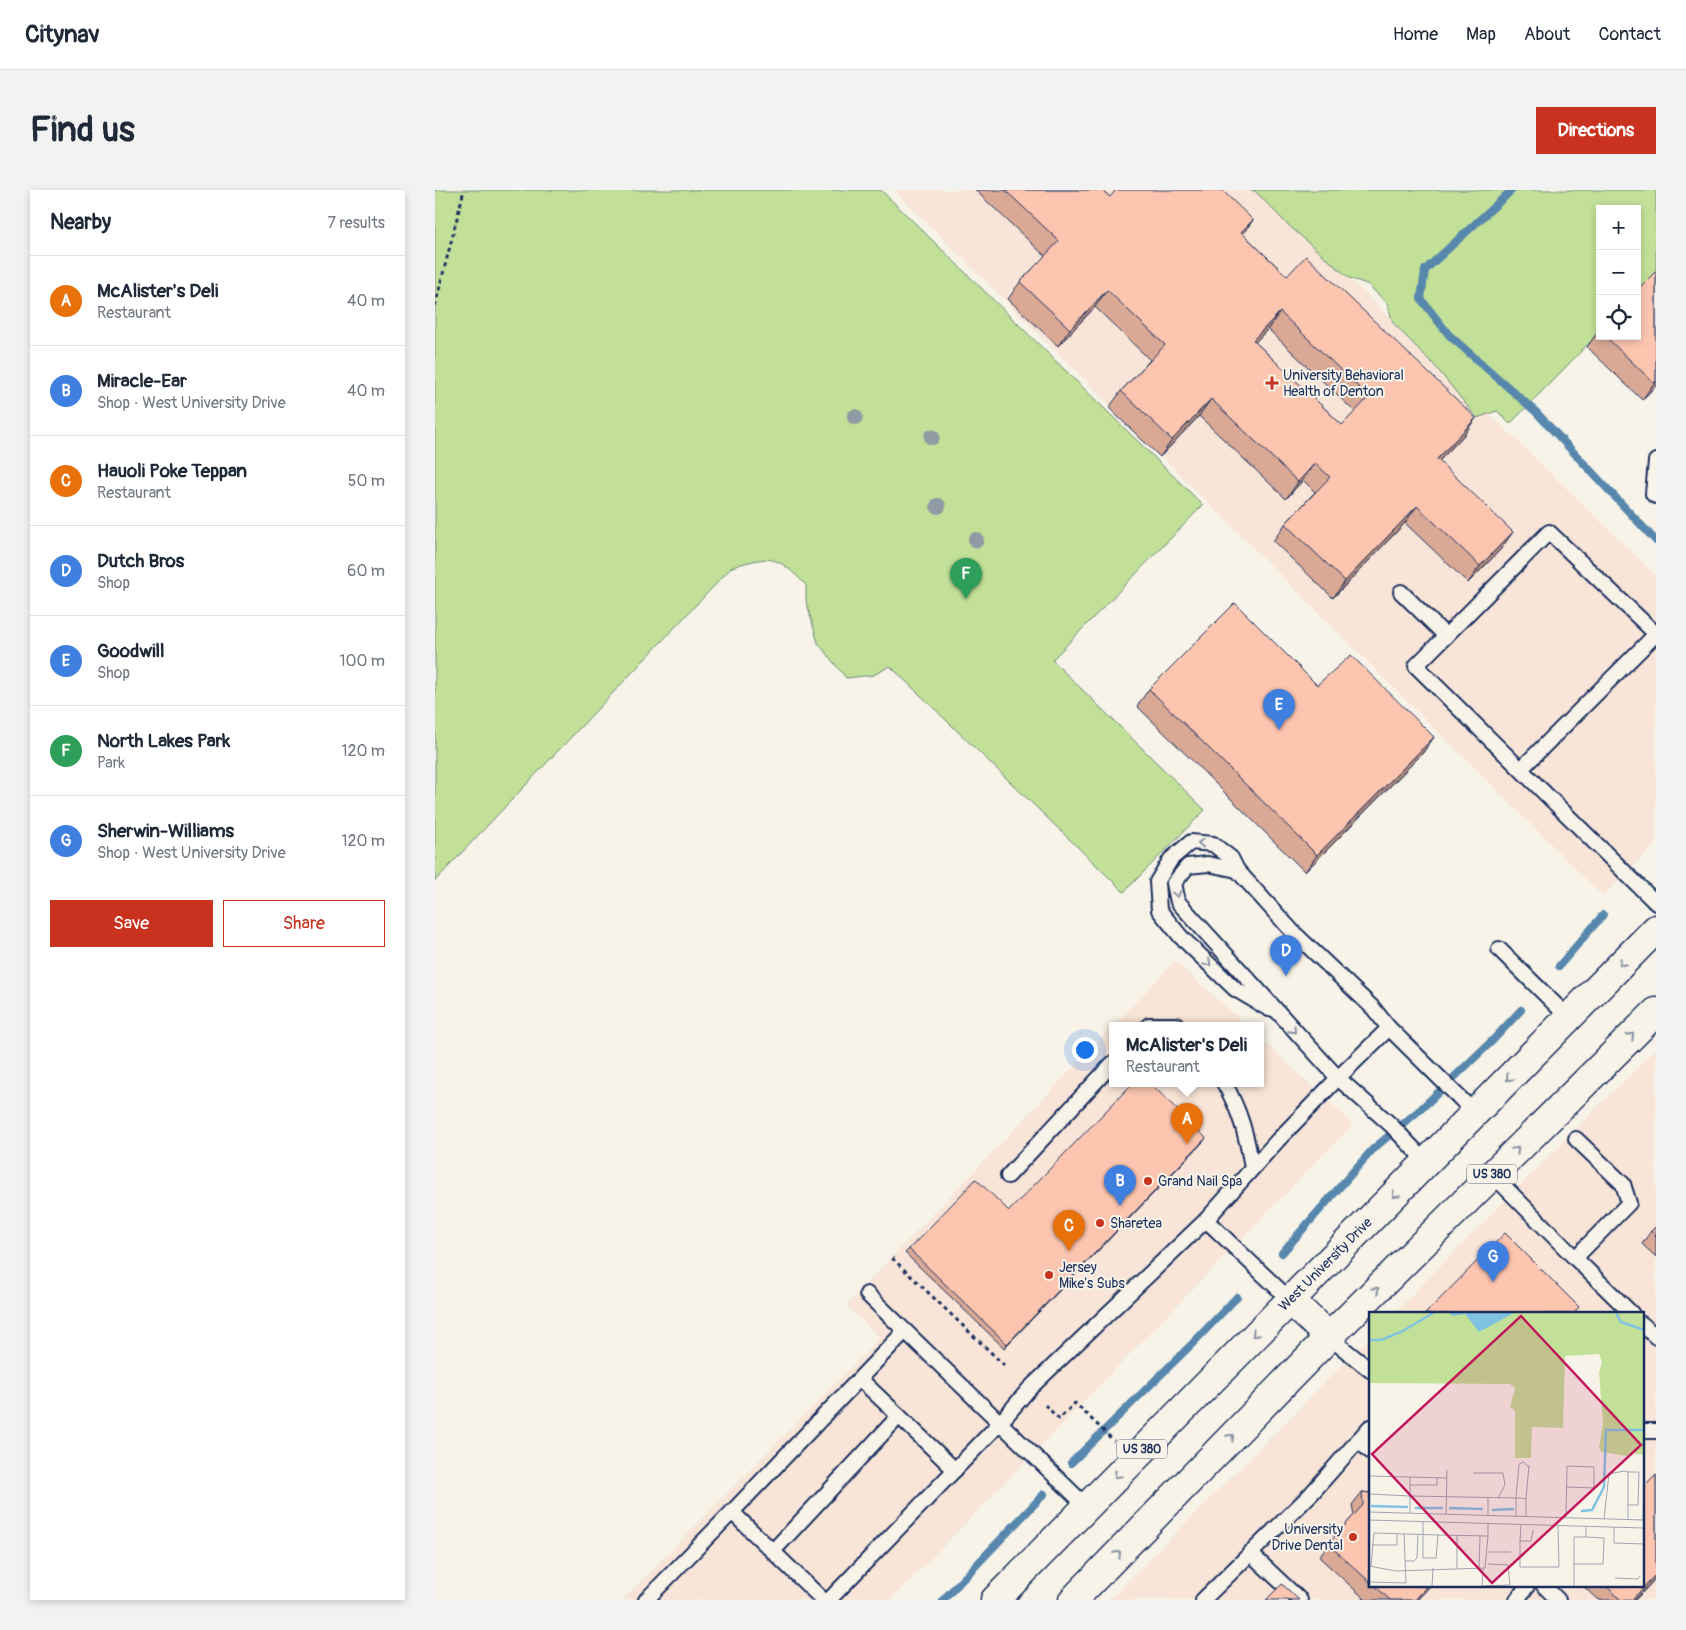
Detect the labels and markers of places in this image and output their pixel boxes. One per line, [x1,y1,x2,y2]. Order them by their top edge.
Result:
place label: University Behavioral Health of Denton [1283,367,1404,400]
marker: University Behavioral Health of Denton [1265,376,1279,390]
pin: F [950,558,982,599]
pin: E [1263,689,1295,730]
pin: D [1270,935,1302,976]
pin: A [1171,1103,1203,1144]
pin: B [1104,1165,1136,1206]
place label: Grand Nail Spa [1158,1173,1242,1190]
marker: Grand Nail Spa [1142,1175,1154,1187]
pin: C [1053,1210,1085,1251]
place label: Sharetea [1110,1215,1162,1232]
marker: Sharetea [1094,1217,1106,1229]
pin: G [1477,1241,1509,1282]
place label: Jersey Mike's Subs [1059,1259,1125,1292]
marker: Jersey Mike's Subs [1043,1269,1055,1281]
place label: University Drive Dental [1271,1521,1343,1554]
marker: University Drive Dental [1347,1531,1359,1543]

